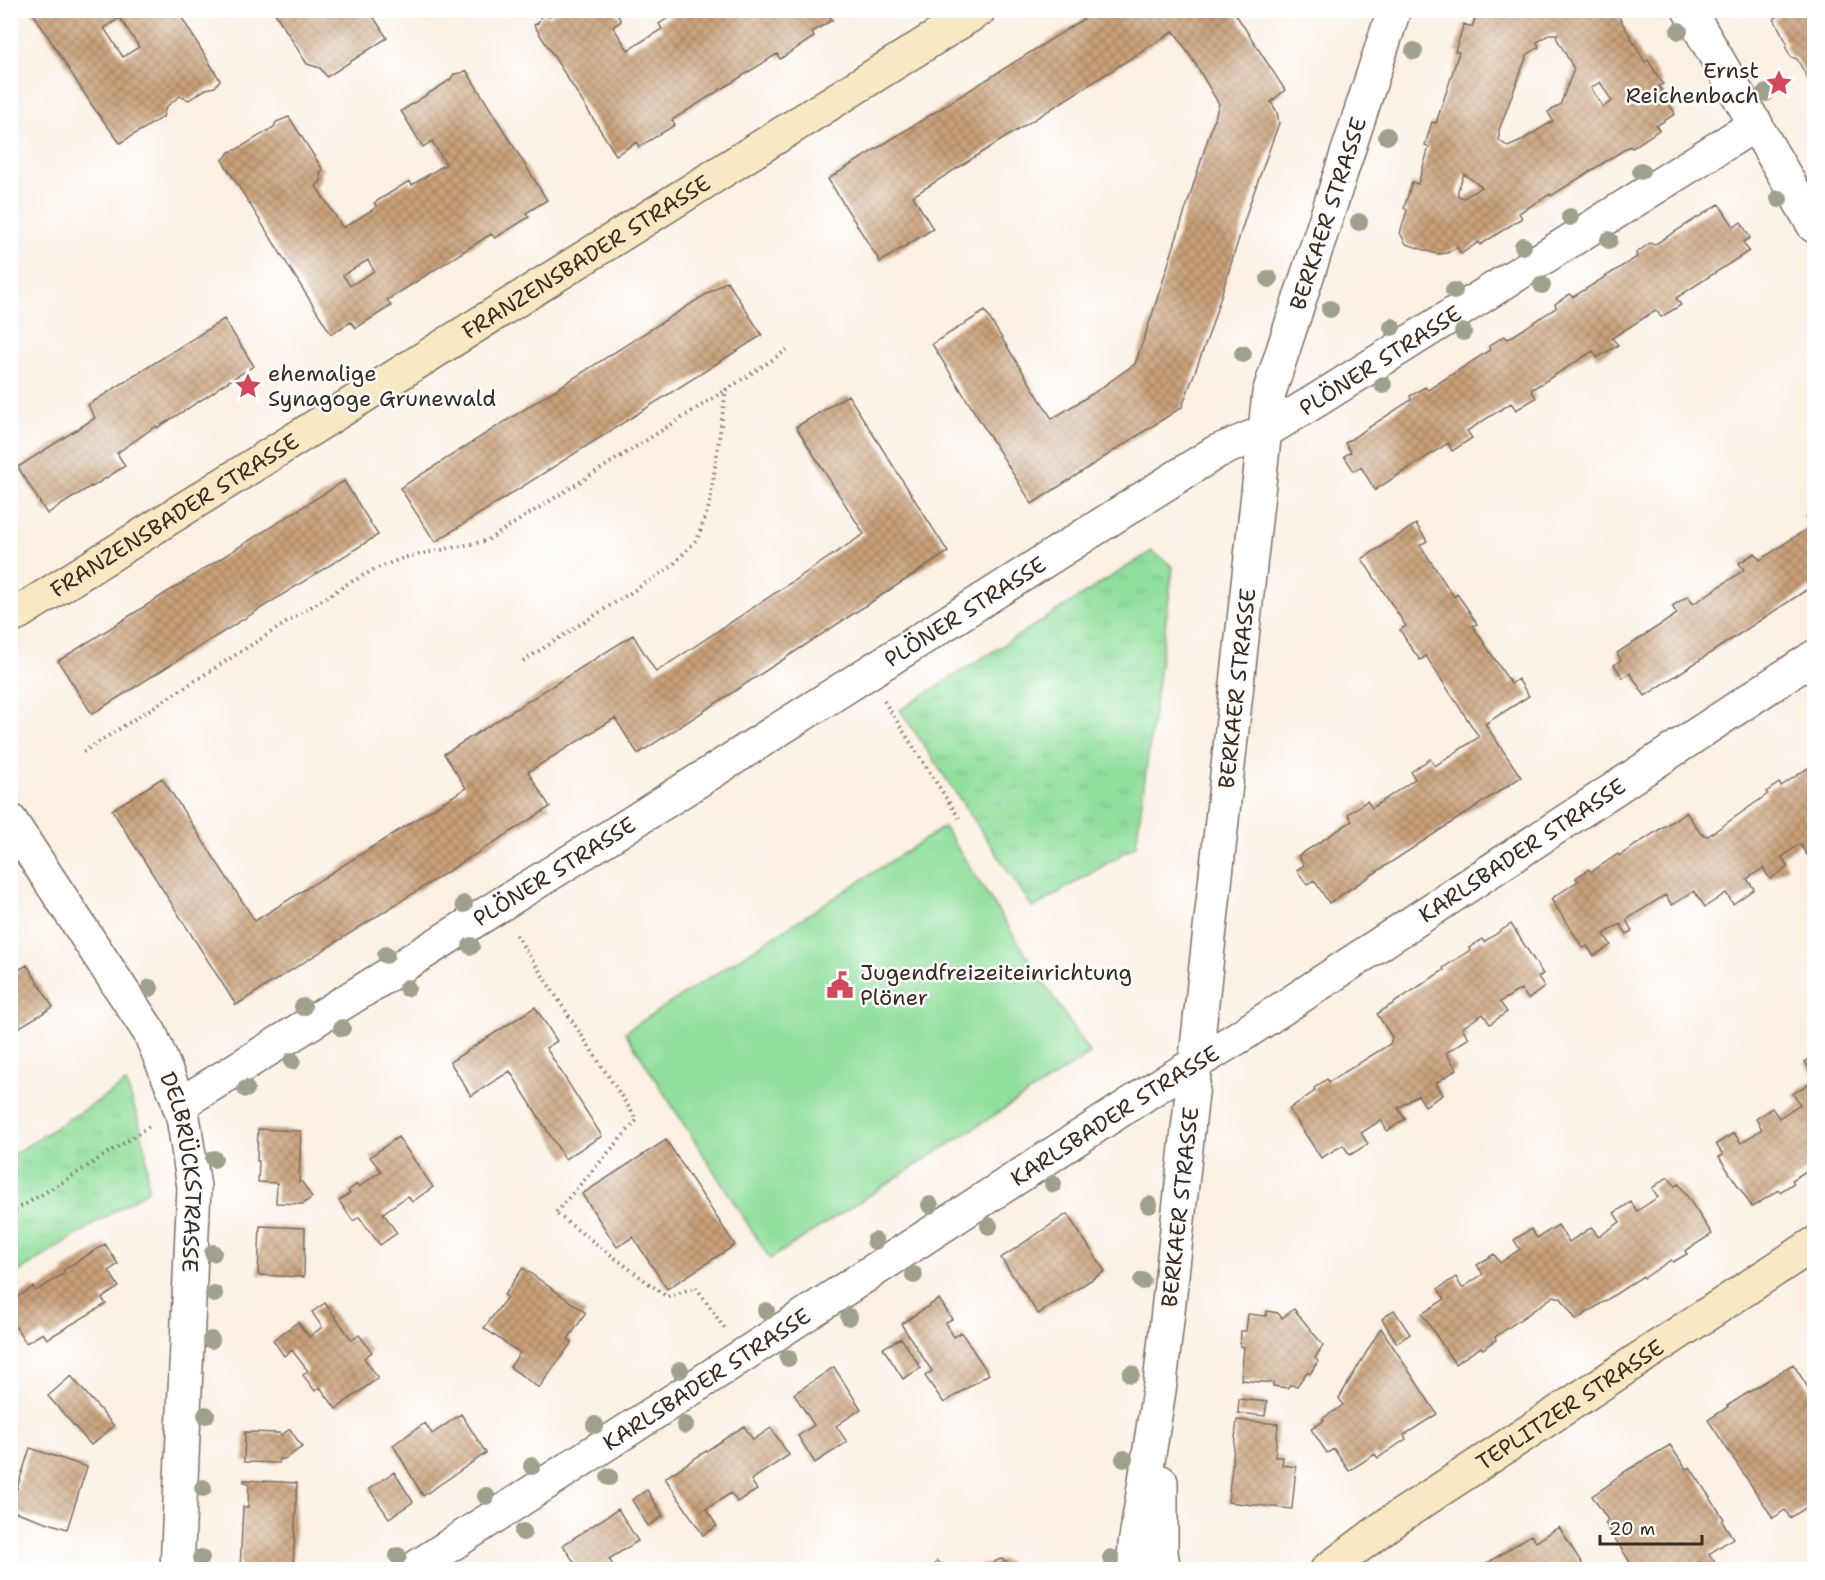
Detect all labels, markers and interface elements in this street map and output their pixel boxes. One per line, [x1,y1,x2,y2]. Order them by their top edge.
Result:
place label: Ernst Reichenbach [1626,56,1759,110]
place icon: Ernst Reichenbach [1764,68,1794,98]
street label: BERKAER STRASSE [1283,113,1373,314]
street label: FRANZENSBADER STRASSE [456,168,716,345]
street label: PLÖNER STRASSE [1294,298,1467,422]
place label: ehemalige Synagoge Grunewald [268,359,496,413]
place icon: ehemalige Synagoge Grunewald [233,371,263,401]
street label: FRANZENSBADER STRASSE [45,426,304,604]
street label: PLÖNER STRASSE [878,549,1051,674]
street label: BERKAER STRASSE [1211,587,1262,790]
street label: KARLSBADER STRASSE [1413,771,1631,929]
street label: PLÖNER STRASSE [467,810,641,933]
place label: Jugendfreizeiteinrichtung Plöner [860,958,1132,1012]
public building icon: Jugendfreizeiteinrichtung Plöner [825,970,855,1000]
street label: KARLSBADER STRASSE [1005,1038,1224,1192]
street label: DELBRÜCKSTRASSE [153,1067,209,1273]
street label: BERKAER STRASSE [1154,1105,1205,1309]
street label: KARLSBADER STRASSE [597,1301,816,1457]
street label: TEPLITZER STRASSE [1470,1332,1669,1477]
scale bar [1600,1508,1702,1546]
text: 20 m [1609,1517,1655,1541]

